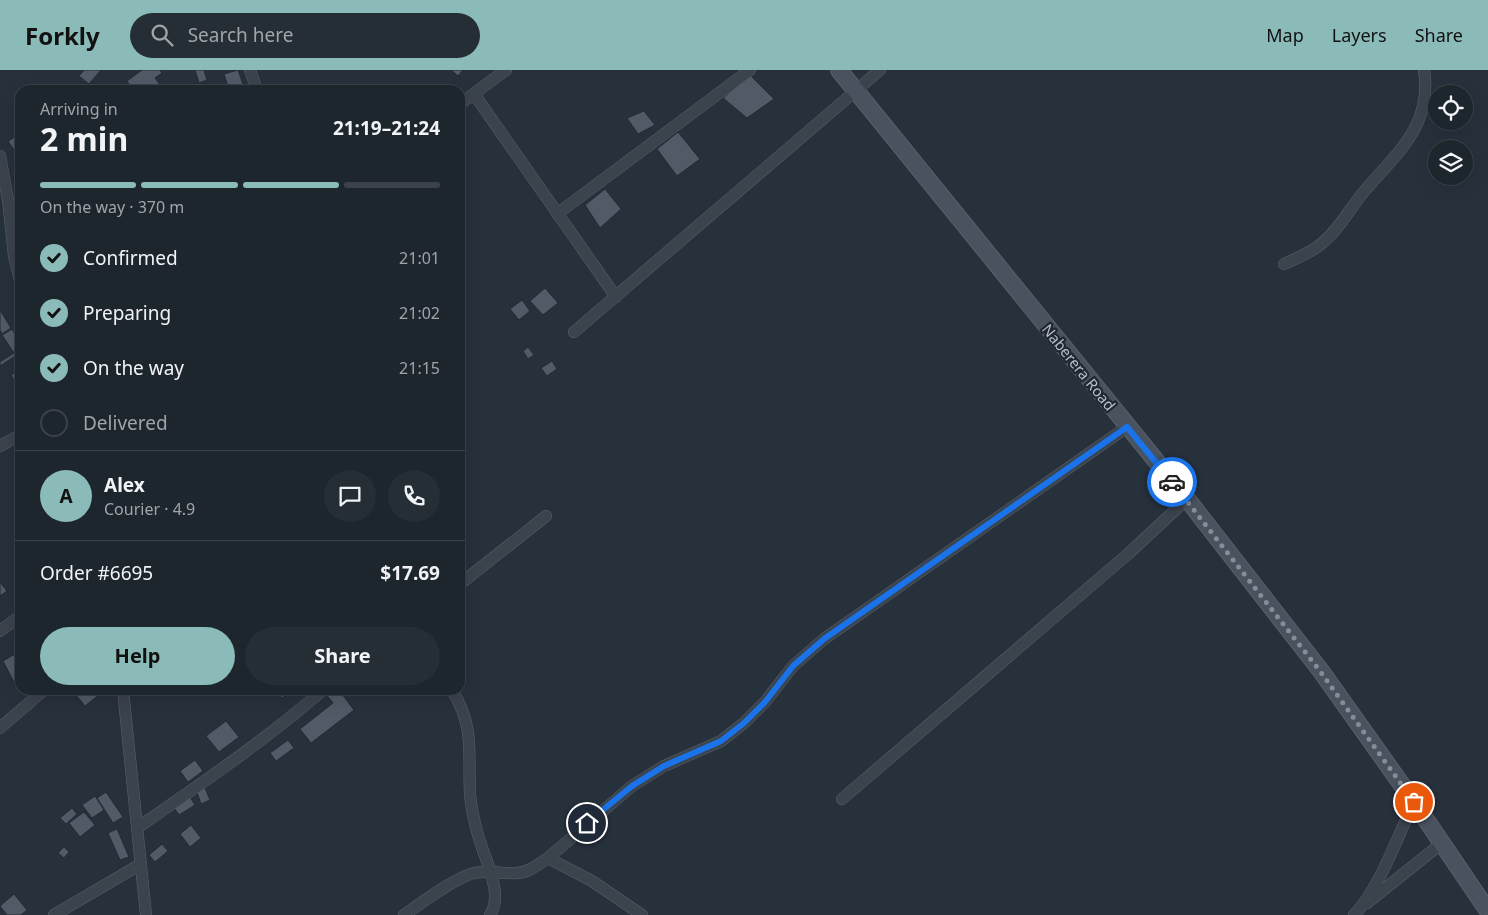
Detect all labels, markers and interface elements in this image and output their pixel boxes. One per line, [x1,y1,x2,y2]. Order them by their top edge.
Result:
search box [130,13,480,58]
text: Forkly [25,19,100,52]
icon: search [148,21,176,49]
text: Search here [188,22,293,48]
text: Map [1266,23,1304,47]
text: Layers [1332,23,1387,47]
text: Share [1415,23,1463,47]
map controls [1428,85,1473,185]
button: locate [1428,85,1473,130]
text: Arriving in [40,98,118,120]
text: 21:19–21:24 [333,115,440,141]
text: 2 min [40,117,128,160]
button: layers [1428,140,1473,185]
text: On the way · 370 m [40,196,184,218]
icon: check [40,244,68,272]
text: Confirmed [83,245,178,271]
text: 21:01 [399,247,440,269]
icon: check [40,299,68,327]
text: Preparing [83,300,171,326]
text: 21:02 [399,302,440,324]
street label: Naberera Road [1038,319,1120,415]
icon: check [40,354,68,382]
text: On the way [83,355,184,381]
text: 21:15 [399,357,440,379]
text: Delivered [83,410,168,436]
courier [1147,457,1197,507]
icon: car [1158,468,1186,496]
button: chat [324,470,376,522]
button: phone [388,470,440,522]
text: Alex [104,472,145,498]
text: A [59,483,73,509]
text: Courier · 4.9 [104,498,195,520]
text: Order #6695 [40,560,153,586]
text: $17.69 [380,560,440,586]
button: Help [40,627,235,685]
button: Share [245,627,440,685]
pin [1393,781,1435,823]
icon: bag [1400,788,1428,816]
pin [566,802,608,844]
icon: home [573,809,601,837]

